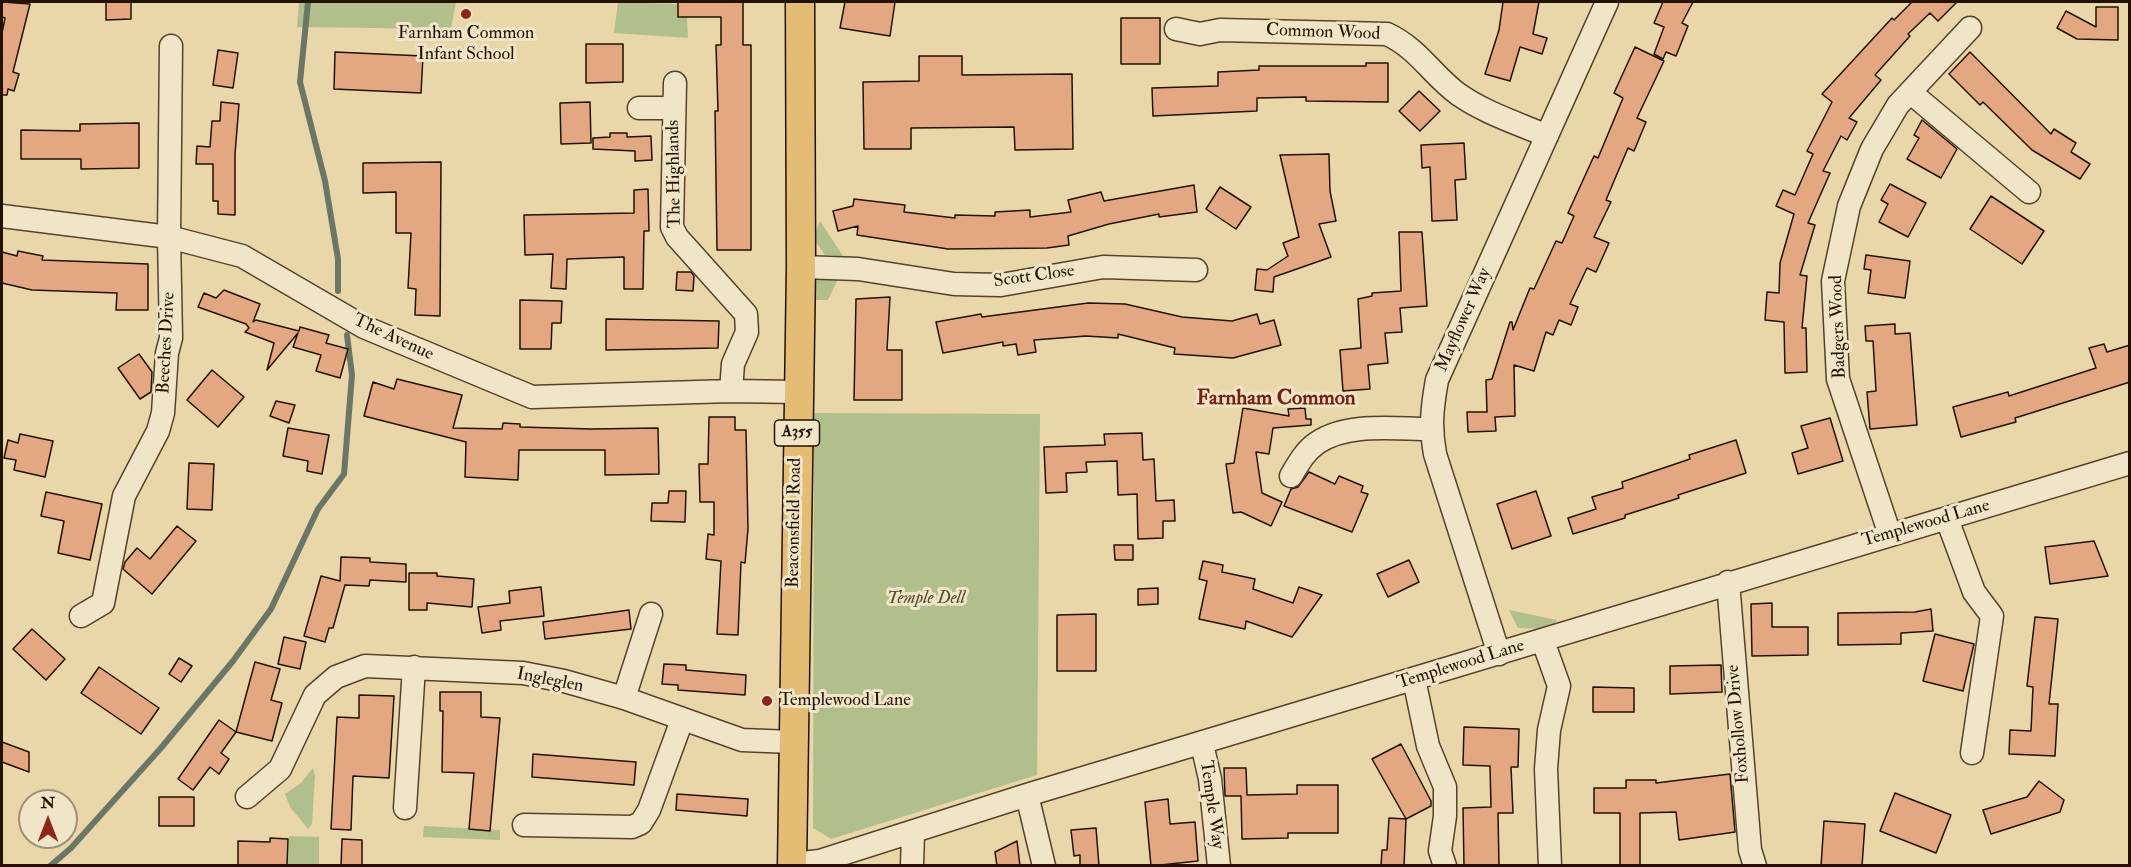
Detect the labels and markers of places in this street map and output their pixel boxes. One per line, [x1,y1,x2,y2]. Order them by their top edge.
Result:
marker: Farnham Common Infant School [459,7,473,21]
place label: Farnham Common Infant School [398,23,534,66]
place label: Templewood Lane [779,690,911,712]
marker: Templewood Lane [760,694,774,708]

